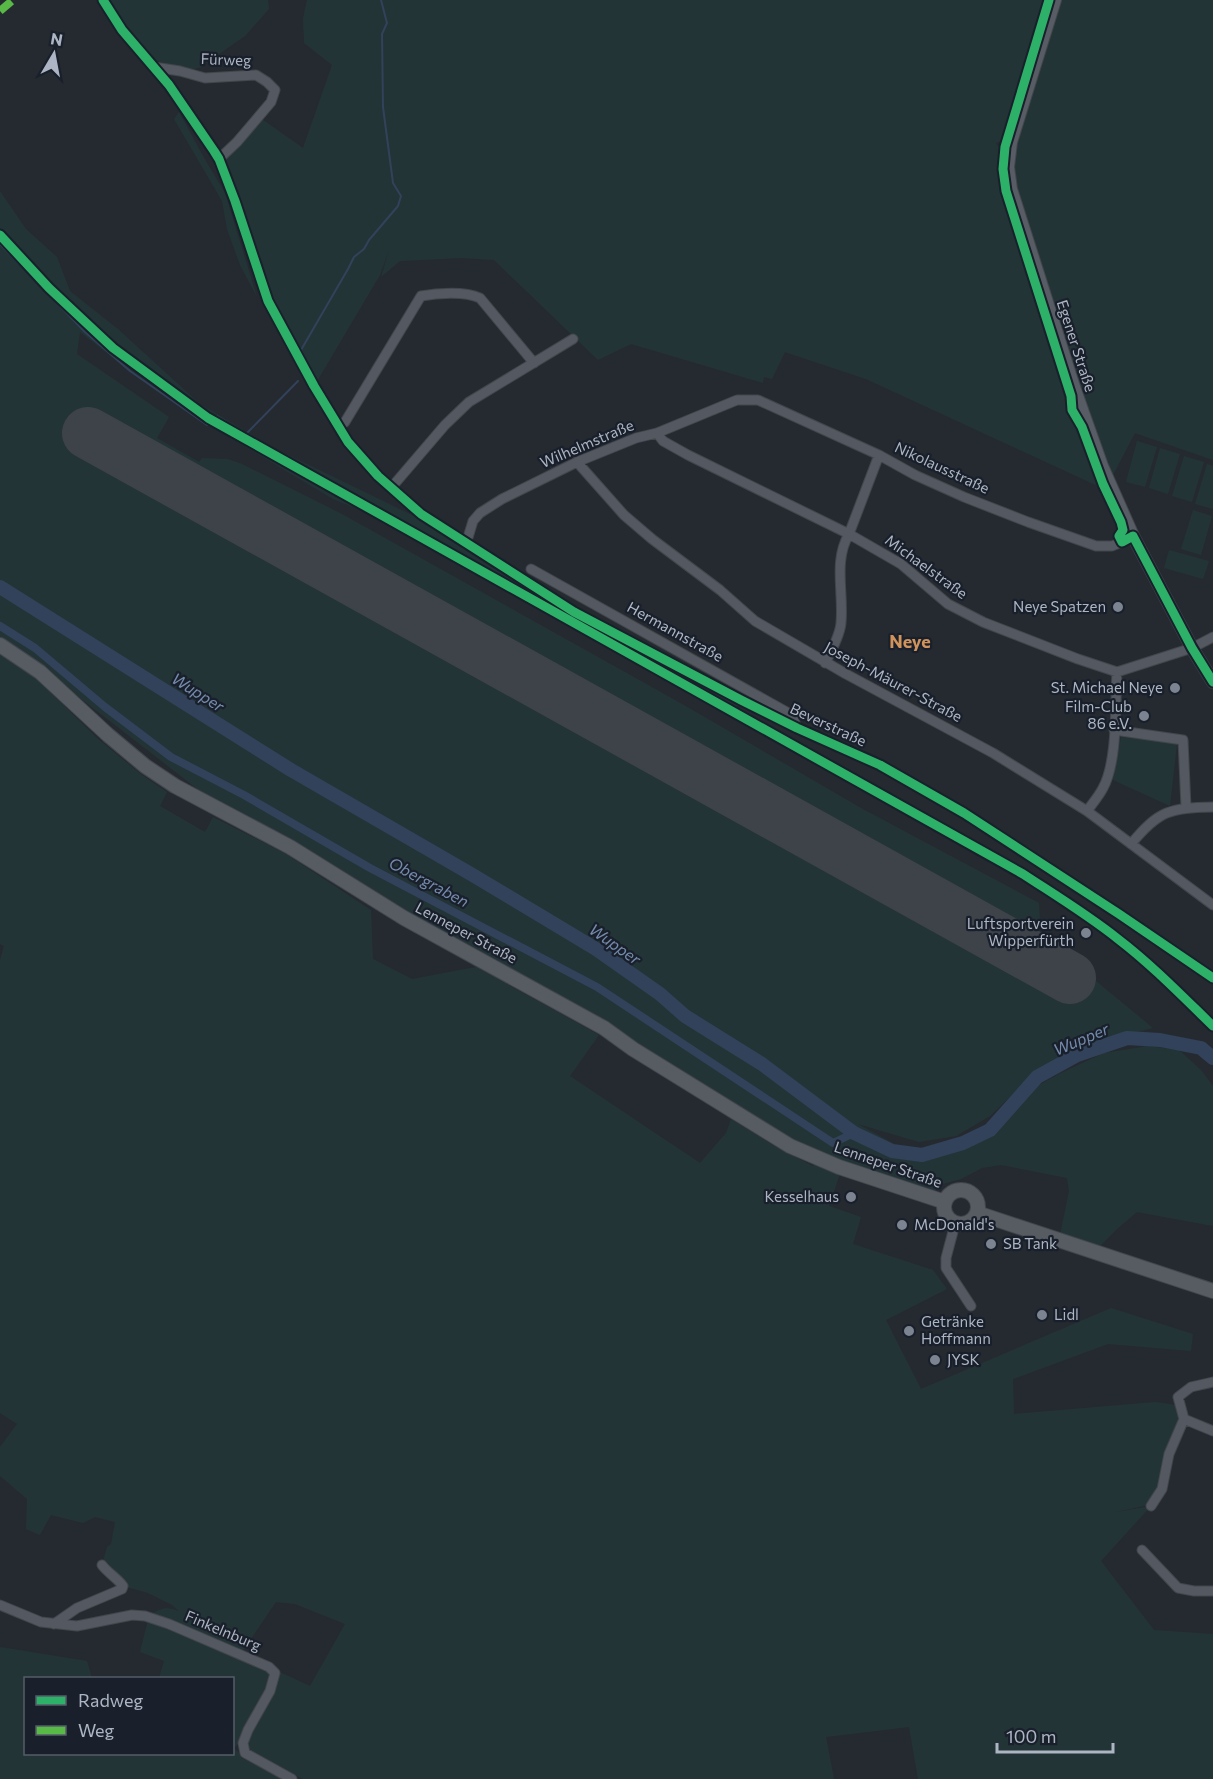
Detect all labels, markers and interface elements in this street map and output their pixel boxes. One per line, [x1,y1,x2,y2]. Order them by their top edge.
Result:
north arrow [24,24,84,84]
text: N [49,28,64,49]
street label: Fürweg [200,49,252,69]
street label: Egener Straße [1054,297,1100,394]
street label: Wilhelmstraße [537,415,636,471]
street label: Nikolausstraße [892,437,993,497]
street label: Michaelstraße [882,530,971,602]
street label: Hermannstraße [624,597,727,665]
place label: Neye Spatzen [1013,597,1106,615]
marker: Neye Spatzen [1111,600,1125,614]
district label: Neye [889,630,931,652]
street label: Joseph-Mäurer-Straße [821,637,966,725]
water label: Wupper [169,668,229,715]
place label: St. Michael Neye [1051,678,1163,696]
marker: St. Michael Neye [1168,681,1182,695]
place label: Film-Club 86 e.V. [1065,697,1132,732]
street label: Beverstraße [787,699,870,750]
marker: Film-Club 86 e.V. [1137,709,1151,723]
water label: Obergraben [386,853,472,911]
street label: Lenneper Straße [412,898,521,967]
place label: Luftsportverein Wipperfürth [967,914,1074,949]
water label: Wupper [586,919,645,968]
marker: Luftsportverein Wipperfürth [1079,926,1093,940]
water label: Wupper [1050,1018,1112,1059]
street label: Lenneper Straße [832,1137,945,1191]
place label: Kesselhaus [765,1187,839,1205]
marker: Kesselhaus [844,1190,858,1204]
place label: McDonald's [914,1215,995,1233]
marker: McDonald's [895,1218,909,1232]
place label: SB Tank [1003,1234,1057,1252]
marker: SB Tank [984,1237,998,1251]
place label: Lidl [1054,1305,1079,1323]
marker: Lidl [1035,1308,1049,1322]
place label: Getränke Hoffmann [921,1312,991,1347]
marker: Getränke Hoffmann [902,1324,916,1338]
place label: JYSK [947,1350,980,1368]
marker: JYSK [928,1353,942,1367]
street label: Finkelnburg [183,1606,264,1654]
legend [24,1677,234,1755]
text: Radweg [78,1689,143,1711]
scale bar [997,1716,1112,1754]
text: Weg [78,1719,115,1741]
text: 100 m [1006,1725,1056,1747]

